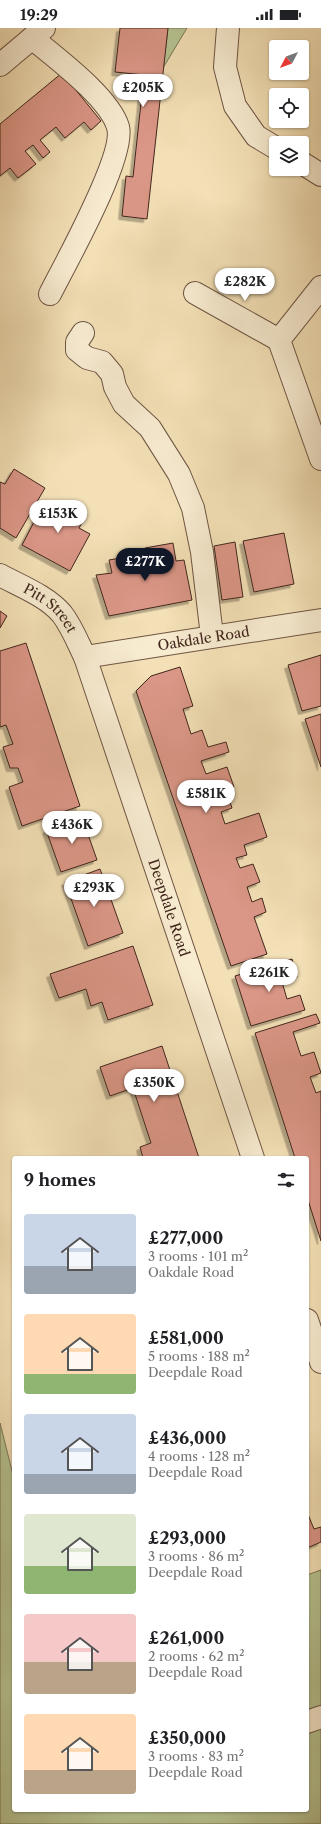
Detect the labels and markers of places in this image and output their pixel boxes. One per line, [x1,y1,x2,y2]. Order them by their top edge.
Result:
pin: £205K [115,74,171,108]
pin: £282K [217,268,273,302]
pin: £153K [30,500,86,534]
pin: £277K [117,548,173,582]
pin: £581K [178,780,234,814]
pin: £436K [44,811,100,845]
pin: £293K [66,874,122,908]
pin: £261K [241,959,297,993]
pin: £350K [126,1069,182,1103]

